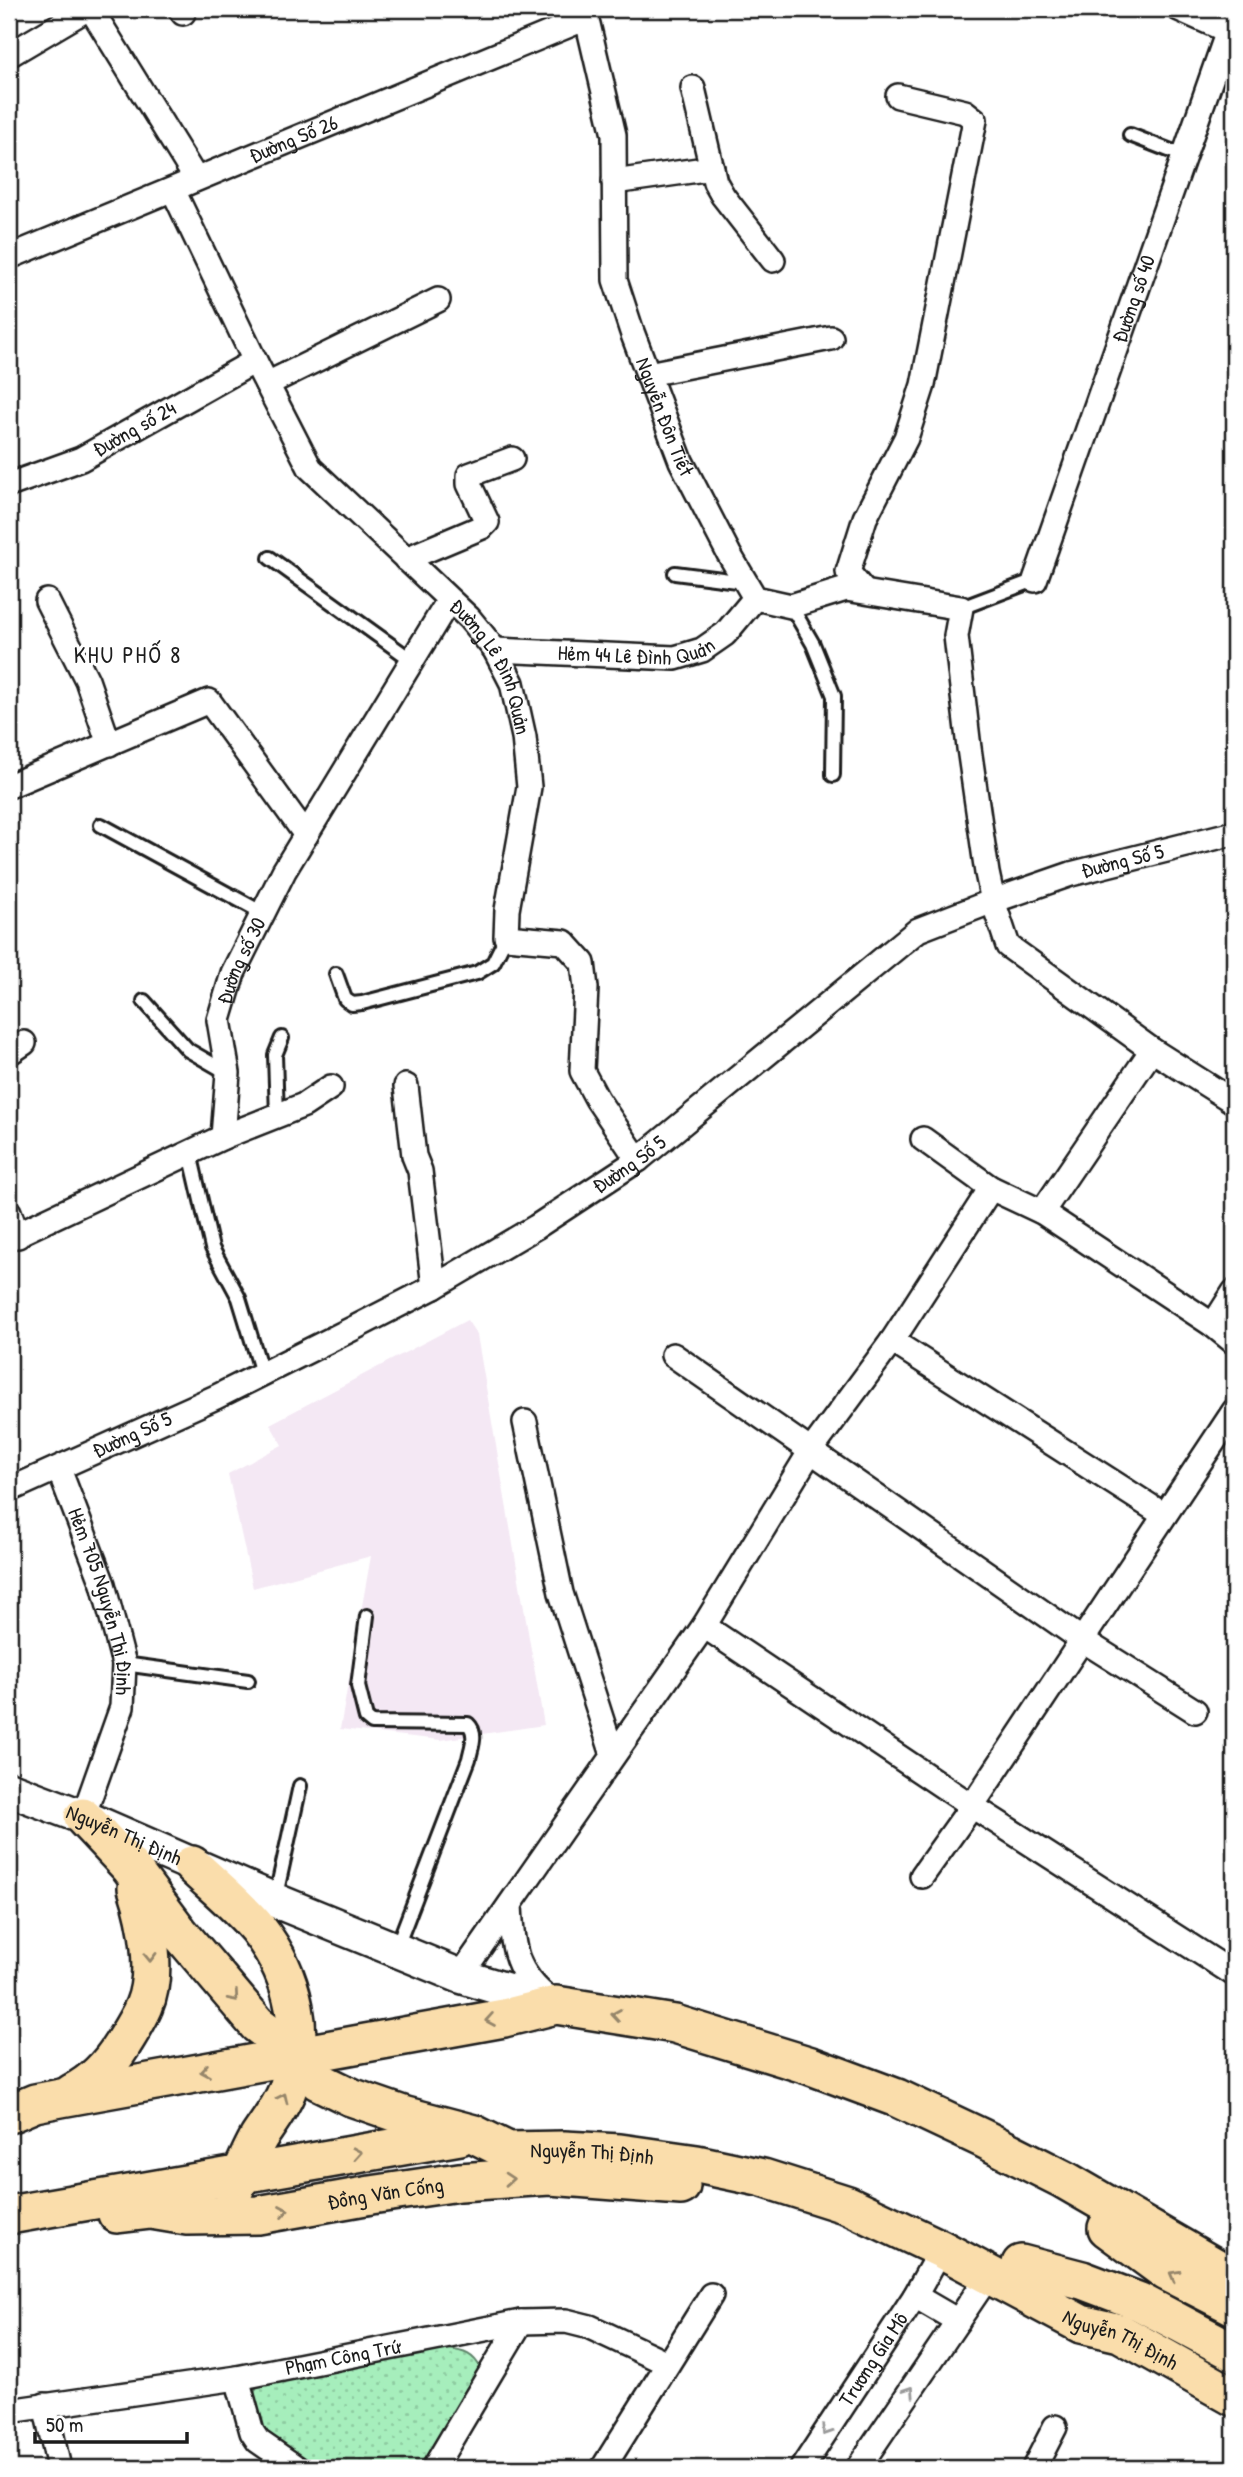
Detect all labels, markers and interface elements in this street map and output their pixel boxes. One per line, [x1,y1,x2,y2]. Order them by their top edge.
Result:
street label: Đường Số 26 [245,107,342,170]
street label: Đường số 40 [1105,251,1162,346]
street label: Nguyễn Đôn Tiết [629,353,702,482]
street label: Đường số 24 [87,393,181,463]
street label: Đường Lê Đình Quản [444,592,538,737]
street label: Hẻm 44 Lê Đình Quản [557,630,721,672]
district label: KHU PHỐ 8 [74,639,182,670]
street label: Đường Số 5 [1078,836,1167,885]
street label: Đường số 30 [210,912,273,1007]
street label: Đường Số 5 [587,1128,672,1200]
street label: Đường Số 5 [88,1404,176,1465]
street label: Hẻm 705 Nguyễn Thị Định [61,1504,139,1696]
street label: Nguyễn Thị Định [62,1797,187,1872]
one-way arrow [142,1952,157,1963]
one-way arrow [226,1989,238,2002]
one-way arrow [610,2008,622,2023]
one-way arrow [484,2012,496,2027]
one-way arrow [199,2063,211,2078]
one-way arrow [274,2093,288,2105]
street label: Nguyễn Thị Định [530,2135,656,2172]
one-way arrow [351,2146,363,2161]
street label: Đồng Văn Cống [325,2169,445,2216]
one-way arrow [504,2172,515,2187]
one-way arrow [278,2204,290,2219]
one-way arrow [1168,2270,1181,2283]
street label: Nguyễn Thị Định [1058,2302,1184,2377]
street label: Trương Gia Mô [831,2306,915,2412]
street label: Phạm Công Trứ [283,2331,404,2382]
one-way arrow [902,2386,915,2399]
scale bar [35,2400,187,2444]
text: 50 m [46,2410,83,2439]
one-way arrow [822,2423,834,2436]

